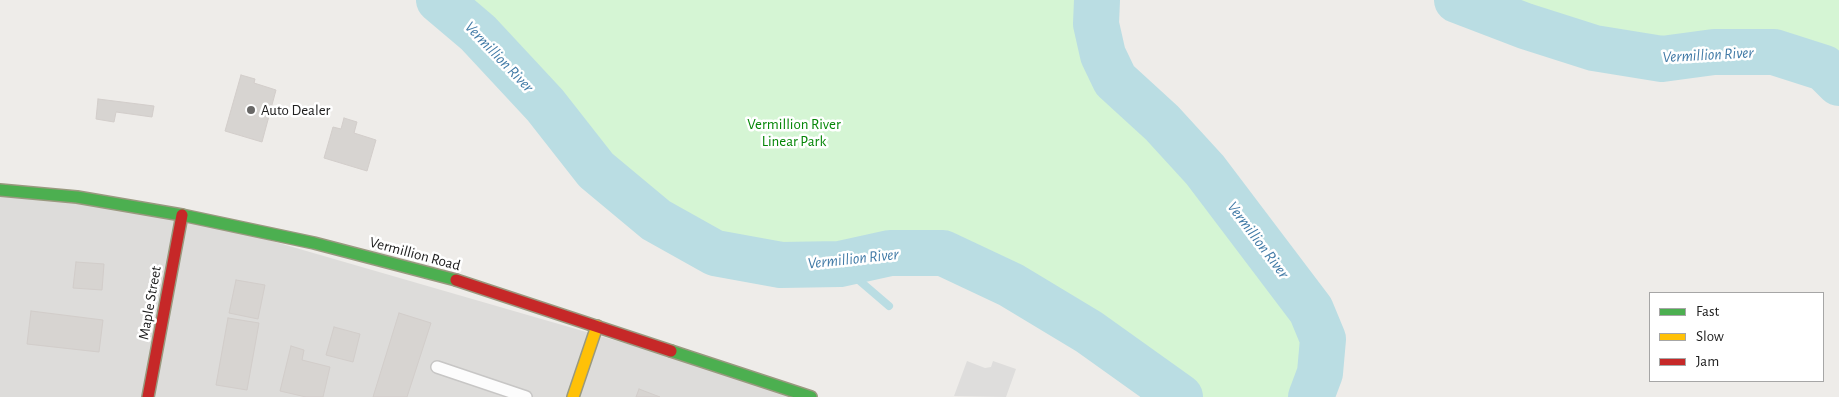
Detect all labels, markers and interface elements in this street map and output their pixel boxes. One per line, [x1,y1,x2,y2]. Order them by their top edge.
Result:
water label: Vermillion River [460,18,538,96]
water label: Vermillion River [1662,43,1754,67]
place label: Auto Dealer [261,101,330,119]
marker: Auto Dealer [245,104,257,116]
park label: Vermillion River Linear Park [747,115,841,150]
water label: Vermillion River [1223,198,1293,282]
street label: Vermillion Road [368,233,462,275]
water label: Vermillion River [807,245,899,273]
street label: Maple Street [135,265,165,341]
legend [1649,292,1824,382]
text: Fast [1696,304,1719,319]
text: Slow [1696,329,1724,344]
text: Jam [1696,354,1719,369]

